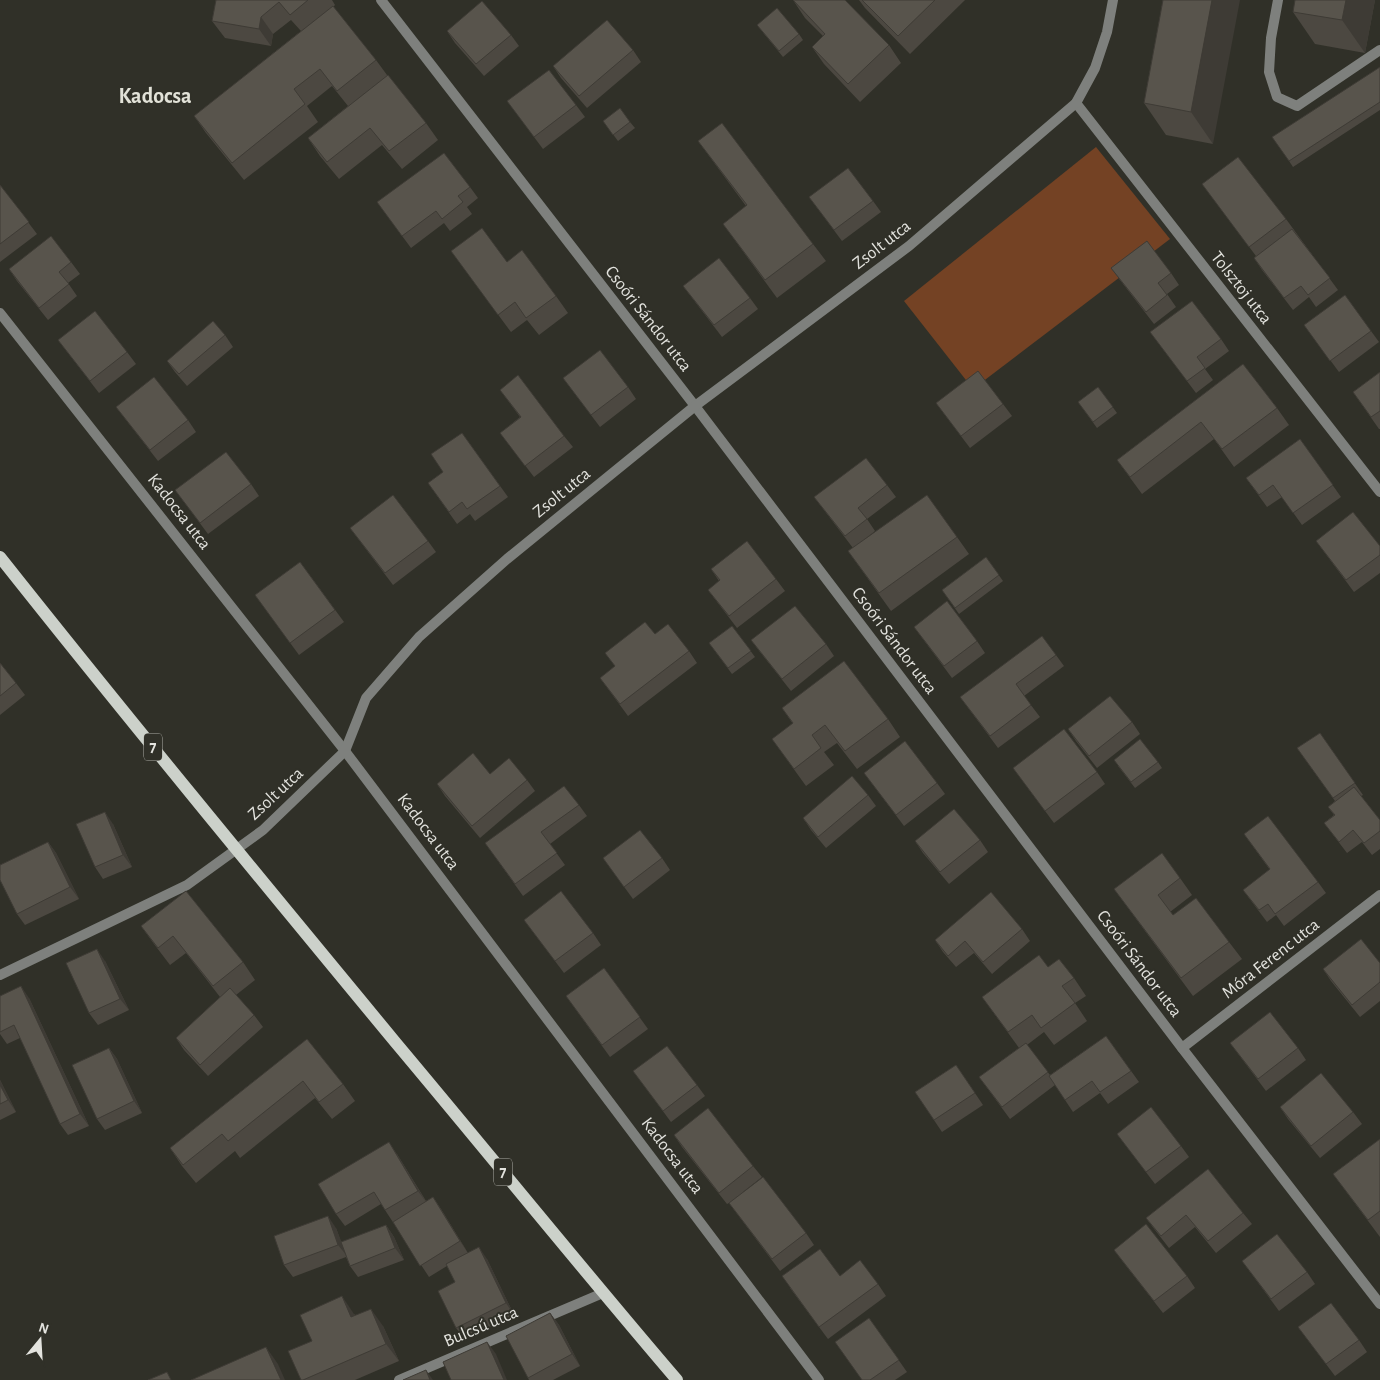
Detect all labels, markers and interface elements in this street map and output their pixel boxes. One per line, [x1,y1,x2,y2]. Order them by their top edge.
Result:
district label: Kadocsa [118,85,192,107]
street label: Zsolt utca [850,217,914,273]
street label: Tolsztoj utca [1207,248,1275,328]
street label: Csoóri Sándor utca [601,263,695,375]
street label: Zsolt utca [530,465,594,521]
street label: Kadocsa utca [144,471,214,553]
street label: Csoóri Sándor utca [848,584,940,698]
road number: 7 [144,734,162,760]
street label: Zsolt utca [245,764,307,824]
street label: Kadocsa utca [394,790,462,874]
street label: Csoóri Sándor utca [1093,907,1185,1021]
street label: Móra Ferenc utca [1219,916,1323,1002]
street label: Kadocsa utca [638,1114,706,1198]
road number: 7 [494,1158,512,1186]
street label: Bulcsú utca [441,1303,521,1351]
north arrow [15,1315,65,1365]
text: N [37,1320,51,1337]

